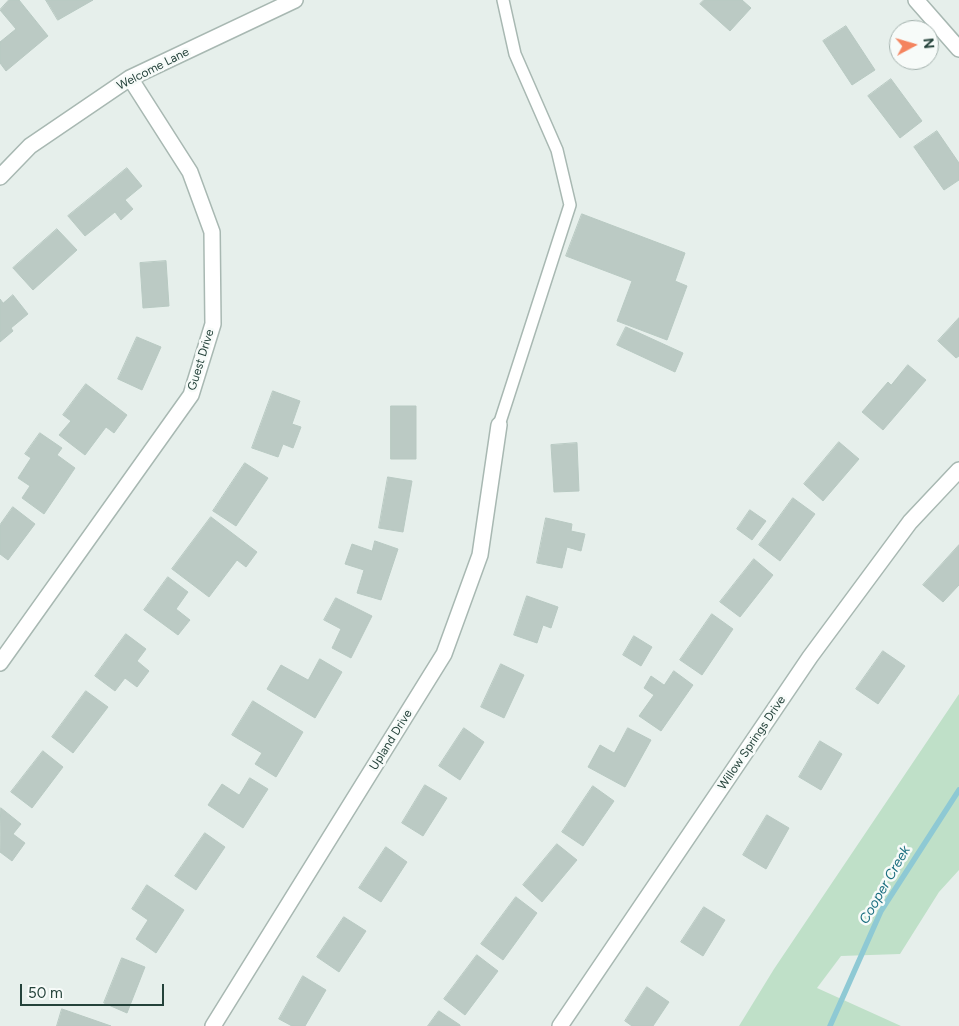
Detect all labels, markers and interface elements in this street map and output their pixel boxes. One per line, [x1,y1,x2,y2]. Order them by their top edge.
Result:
north arrow [889,20,939,70]
text: N [919,37,937,50]
street label: Welcome Lane [115,45,191,93]
street label: Guest Drive [185,328,217,392]
street label: Willow Springs Drive [715,693,789,793]
street label: Upland Drive [367,707,415,773]
water label: Cooper Creek [856,843,914,927]
scale bar [22,974,166,1006]
text: 50 m [28,984,63,1002]

